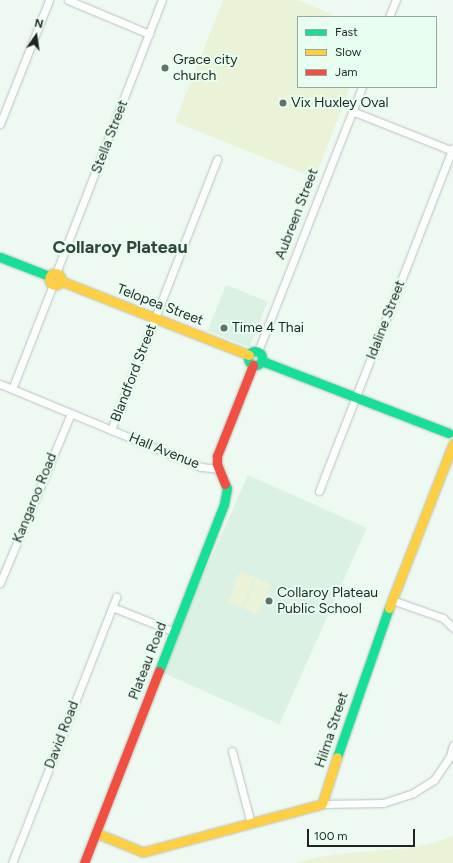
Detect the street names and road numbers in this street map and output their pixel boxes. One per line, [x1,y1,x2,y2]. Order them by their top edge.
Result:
street label: Stella Street [88,98,132,176]
street label: Aubreen Street [272,166,322,262]
street label: Idaline Street [363,278,409,362]
street label: Telopea Street [114,281,206,329]
street label: Blandford Street [108,322,160,424]
street label: Hall Avenue [126,429,202,473]
street label: Kangaroo Road [9,451,61,545]
street label: Plateau Road [125,620,171,702]
street label: Hilma Street [312,690,352,770]
street label: David Road [41,699,83,771]

